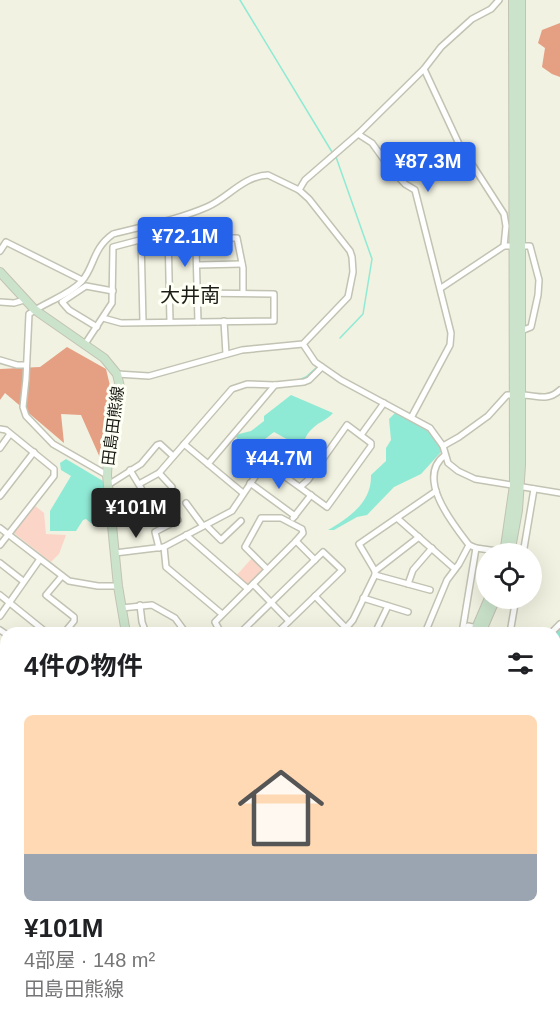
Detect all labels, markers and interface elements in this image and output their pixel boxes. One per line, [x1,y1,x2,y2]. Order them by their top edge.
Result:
pin: ¥87.3M [379,142,477,193]
text: ¥87.3M [395,150,461,172]
pin: ¥72.1M [136,217,234,268]
text: ¥72.1M [152,225,218,247]
district label: 大井南 [160,284,220,306]
street label: 田島田熊線 [100,385,126,467]
pin: ¥44.7M [230,439,328,490]
text: ¥44.7M [246,447,312,469]
pin: ¥101M [94,488,178,539]
text: ¥101M [105,496,167,518]
map controls [476,543,542,609]
button: locate [476,543,542,609]
icon: filters [504,647,537,680]
text: 4件の物件 [24,651,142,681]
icon: home [227,754,335,862]
text: ¥101M [24,913,104,943]
text: 4部屋 · 148 m² [24,949,155,971]
text: 田島田熊線 [24,978,124,1000]

